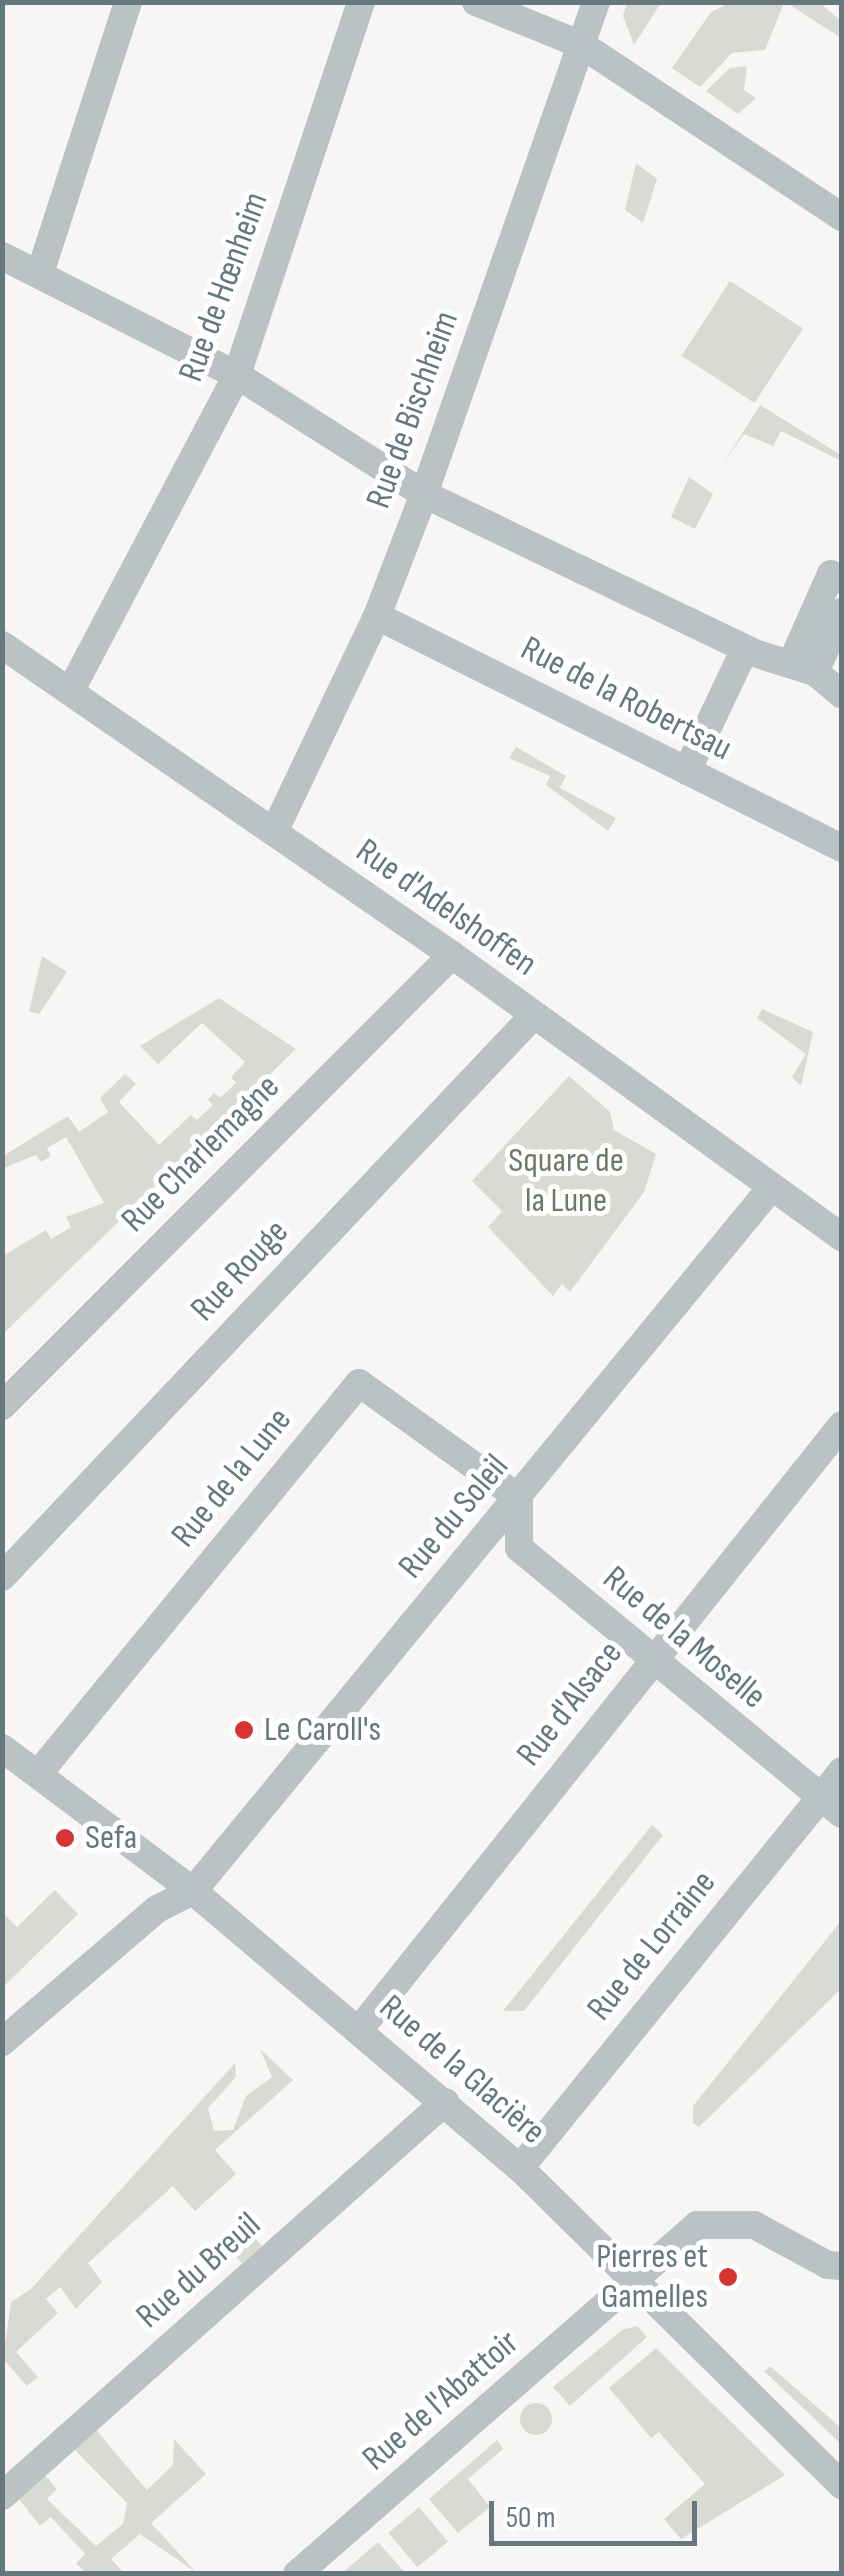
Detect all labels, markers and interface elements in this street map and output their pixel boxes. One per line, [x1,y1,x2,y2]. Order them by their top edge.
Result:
street label: Rue de Hœnheim [170,187,278,387]
street label: Rue de Bischheim [358,306,468,514]
street label: Rue de la Robertsau [514,628,738,770]
street label: Rue d'Adelshoffen [348,830,544,986]
street label: Rue Charlemagne [114,1067,288,1241]
park label: Square de la Lune [508,1140,624,1222]
street label: Rue Rouge [183,1212,297,1330]
street label: Rue de la Lune [163,1400,301,1556]
street label: Rue du Soleil [390,1447,518,1587]
street label: Rue de la Moselle [594,1558,774,1718]
street label: Rue d'Alsace [508,1633,632,1775]
place label: Le Caroll's [264,1709,381,1751]
marker: Le Caroll's [233,1719,255,1741]
place label: Sefa [85,1817,137,1859]
marker: Sefa [54,1827,76,1849]
street label: Rue de Lorraine [579,1863,725,2029]
street label: Rue de la Glacière [371,1987,553,2153]
street label: Rue du Breuil [128,2205,270,2337]
place label: Pierres et Gamelles [596,2236,708,2318]
marker: Pierres et Gamelles [717,2266,739,2288]
street label: Rue de l'Abattoir [355,2322,527,2480]
scale bar [494,2481,702,2543]
text: 50 m [506,2500,555,2536]

